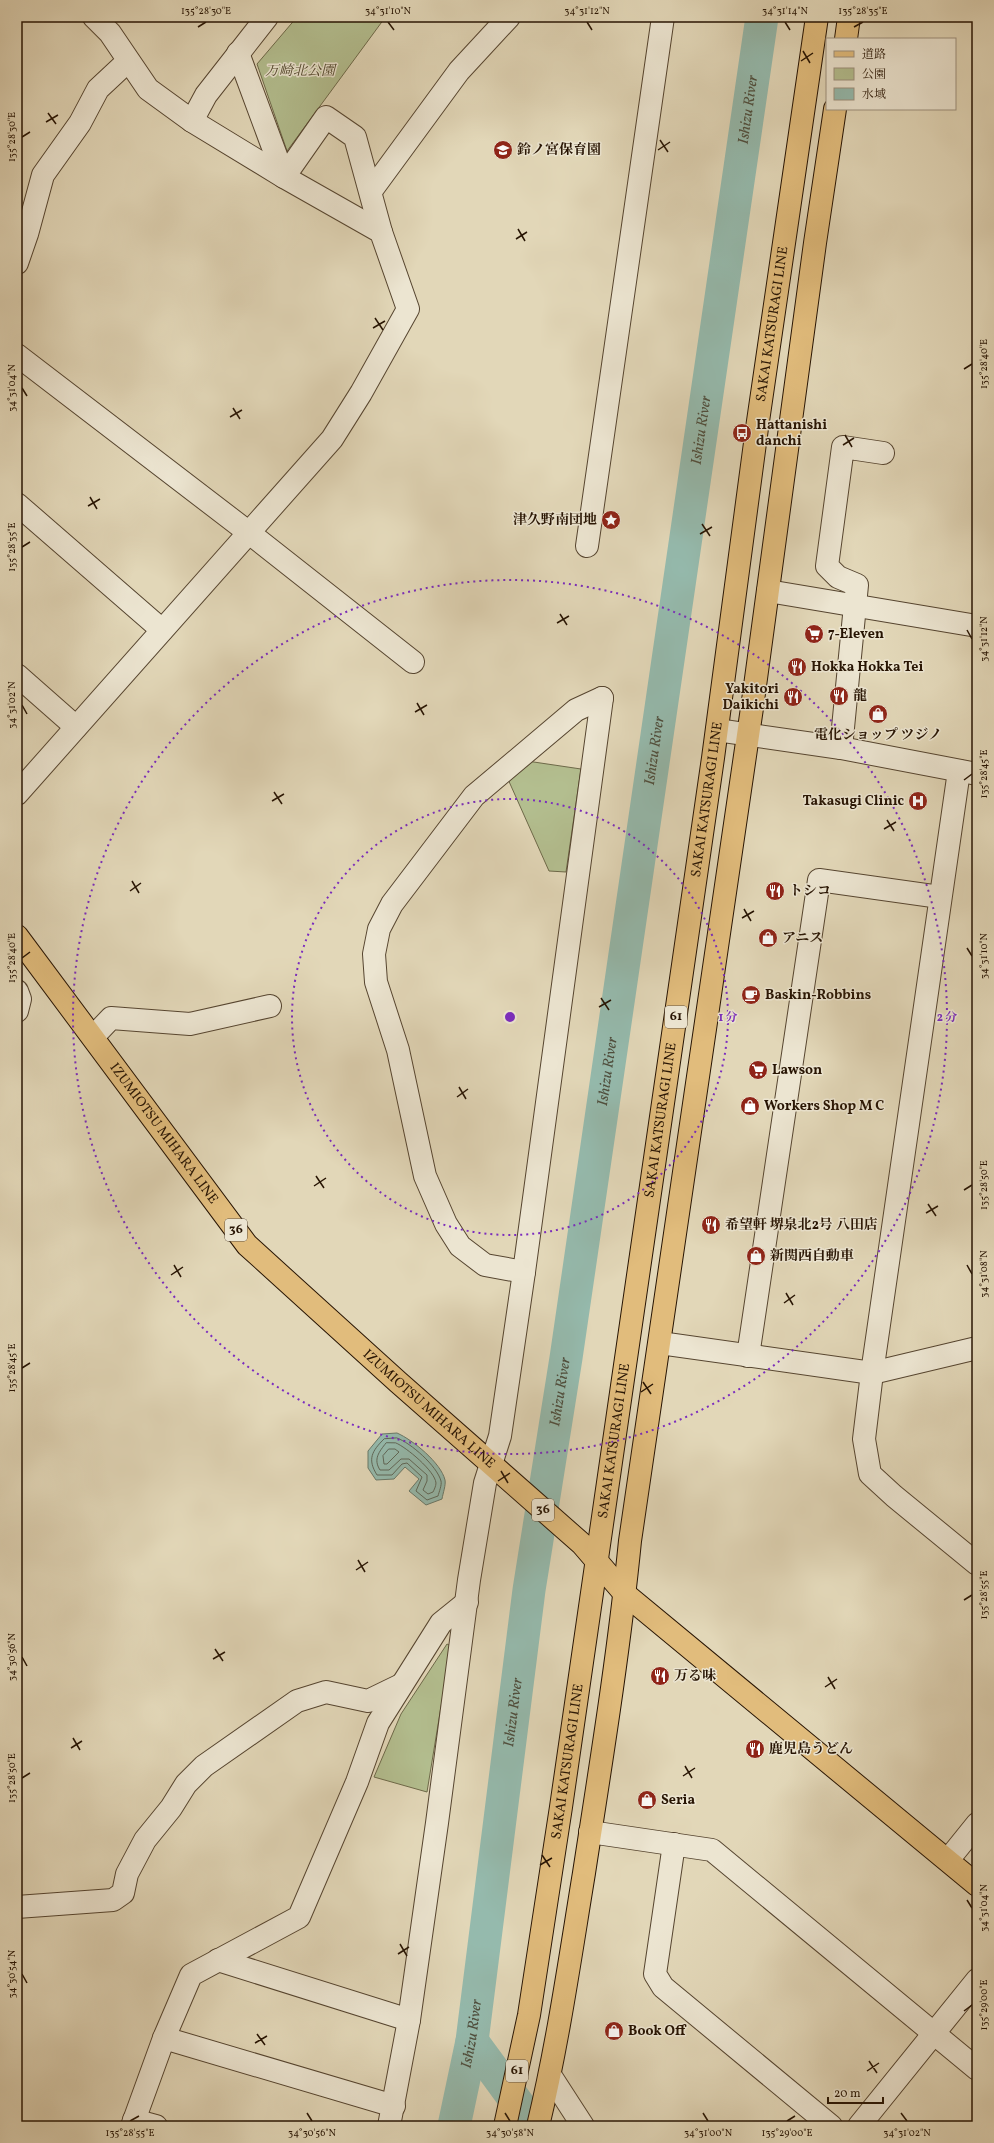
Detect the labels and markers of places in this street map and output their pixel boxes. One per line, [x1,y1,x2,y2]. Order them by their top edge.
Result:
school or university icon: 鈴ノ宮保育園 [492,139,514,161]
place label: 鈴ノ宮保育園 [517,141,601,160]
place label: Hattanishi danchi [756,416,827,451]
bus stop icon: Hattanishi danchi [731,422,753,444]
place icon: 津久野南団地 [600,509,622,531]
place label: 津久野南団地 [513,511,597,530]
supermarket icon: 7-Eleven [803,623,825,645]
place label: 7-Eleven [828,625,884,644]
restaurant icon: Hokka Hokka Tei [786,656,808,678]
place label: Hokka Hokka Tei [811,658,923,677]
place label: Yakitori Daikichi [722,680,779,715]
restaurant icon: 龍 [828,685,850,707]
restaurant icon: Yakitori Daikichi [782,686,804,708]
place label: 龍 [853,687,867,706]
shop icon: 電化ショップ ツジノ [867,703,889,725]
place label: 電化ショップ ツジノ [814,726,942,745]
hospital icon: Takasugi Clinic [907,790,929,812]
place label: Takasugi Clinic [802,792,904,811]
restaurant icon: トシコ [764,880,786,902]
place label: トシコ [789,882,831,901]
shop icon: アニス [757,927,779,949]
place label: アニス [782,929,823,948]
cafe icon: Baskin-Robbins [740,984,762,1006]
place label: Baskin-Robbins [765,986,871,1005]
centre of rings [503,1010,517,1024]
supermarket icon: Lawson [747,1059,769,1081]
place label: Lawson [772,1061,822,1080]
shop icon: Workers Shop M C [739,1095,761,1117]
place label: Workers Shop M C [764,1097,884,1116]
restaurant icon: 希望軒 堺泉北2号 八田店 [700,1214,722,1236]
place label: 希望軒 堺泉北2号 八田店 [725,1216,878,1235]
shop icon: 新関西自動車 [745,1245,767,1267]
place label: 新関西自動車 [770,1247,854,1266]
restaurant icon: 万る味 [649,1665,671,1687]
place label: 万る味 [674,1667,717,1686]
restaurant icon: 鹿児島うどん [744,1738,766,1760]
place label: 鹿児島うどん [769,1740,853,1759]
shop icon: Seria [636,1789,658,1811]
place label: Seria [661,1791,696,1810]
shop icon: Book Off [603,2020,625,2042]
place label: Book Off [628,2022,687,2041]

